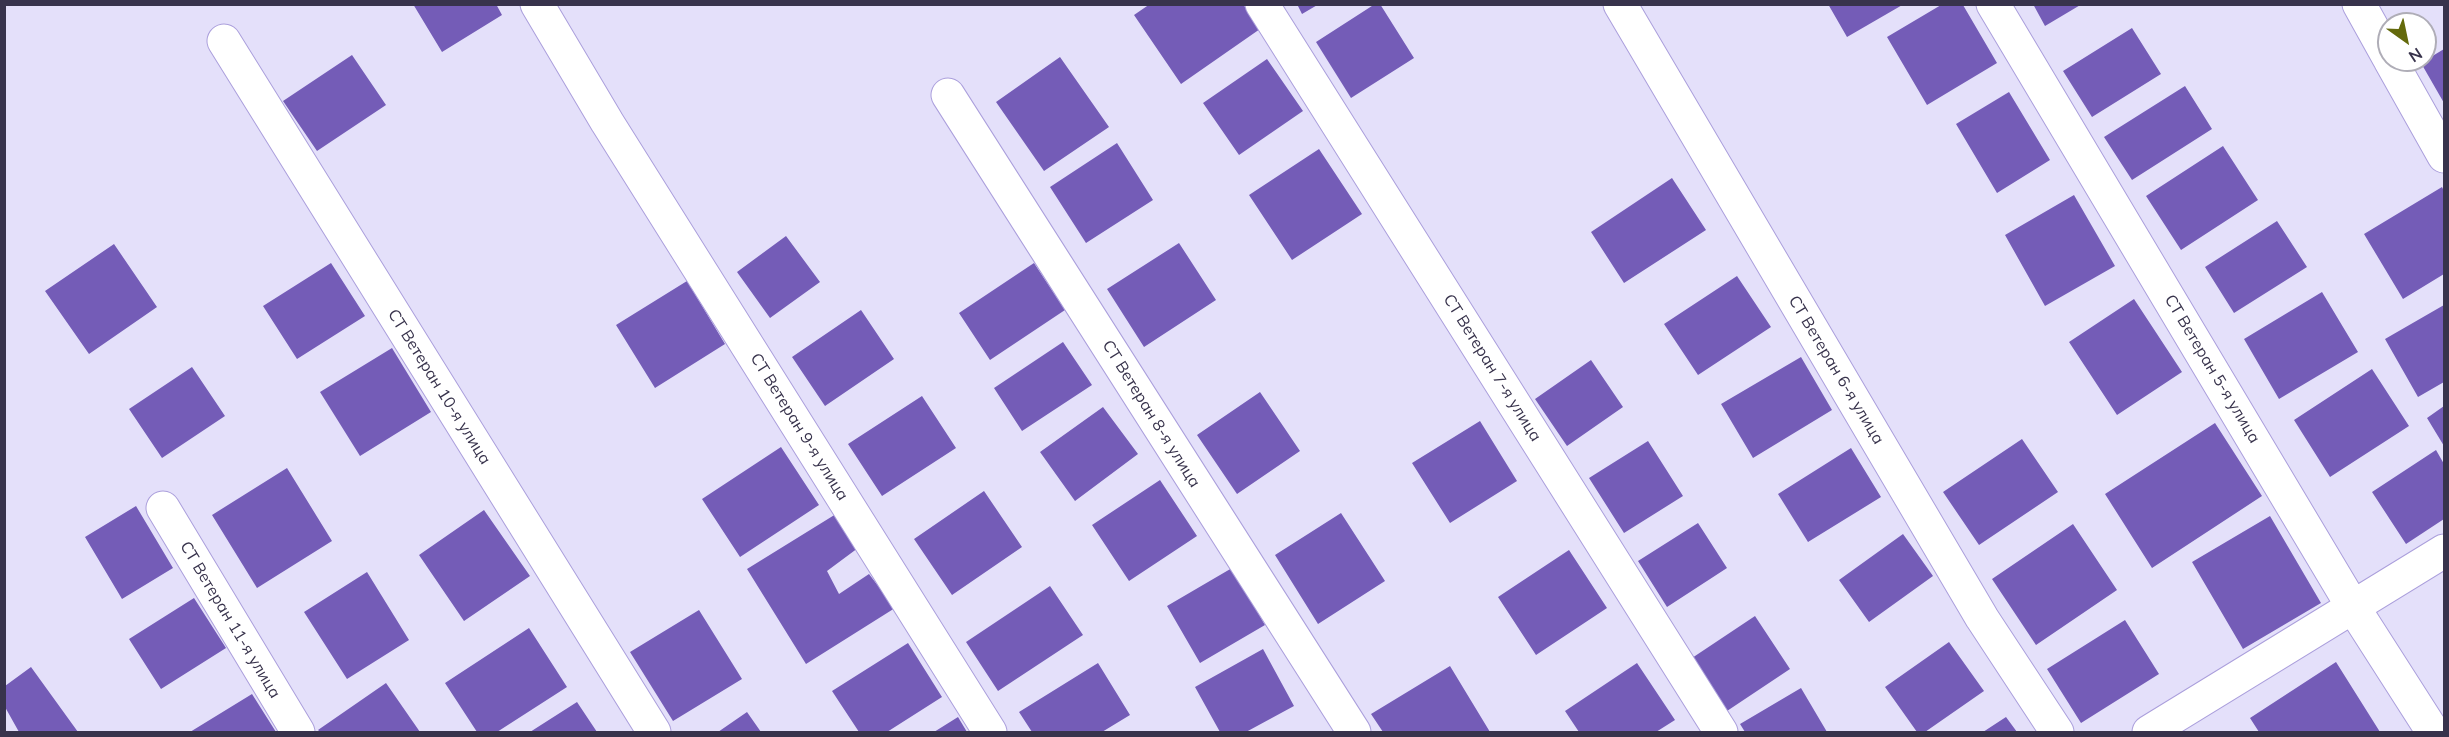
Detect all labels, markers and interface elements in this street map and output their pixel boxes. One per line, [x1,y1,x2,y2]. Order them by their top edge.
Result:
north arrow [2377,12,2437,72]
text: N [2405,44,2426,67]
street label: СТ Ветеран 7-я улица [1439,291,1545,445]
street label: СТ Ветеран 5-я улица [2160,291,2264,447]
street label: СТ Ветеран 6-я улица [1784,292,1888,448]
street label: СТ Ветеран 10-я улица [383,306,495,468]
street label: СТ Ветеран 8-я улица [1098,337,1204,491]
street label: СТ Ветеран 9-я улица [746,350,852,504]
street label: СТ Ветеран 11-я улица [176,538,284,702]

